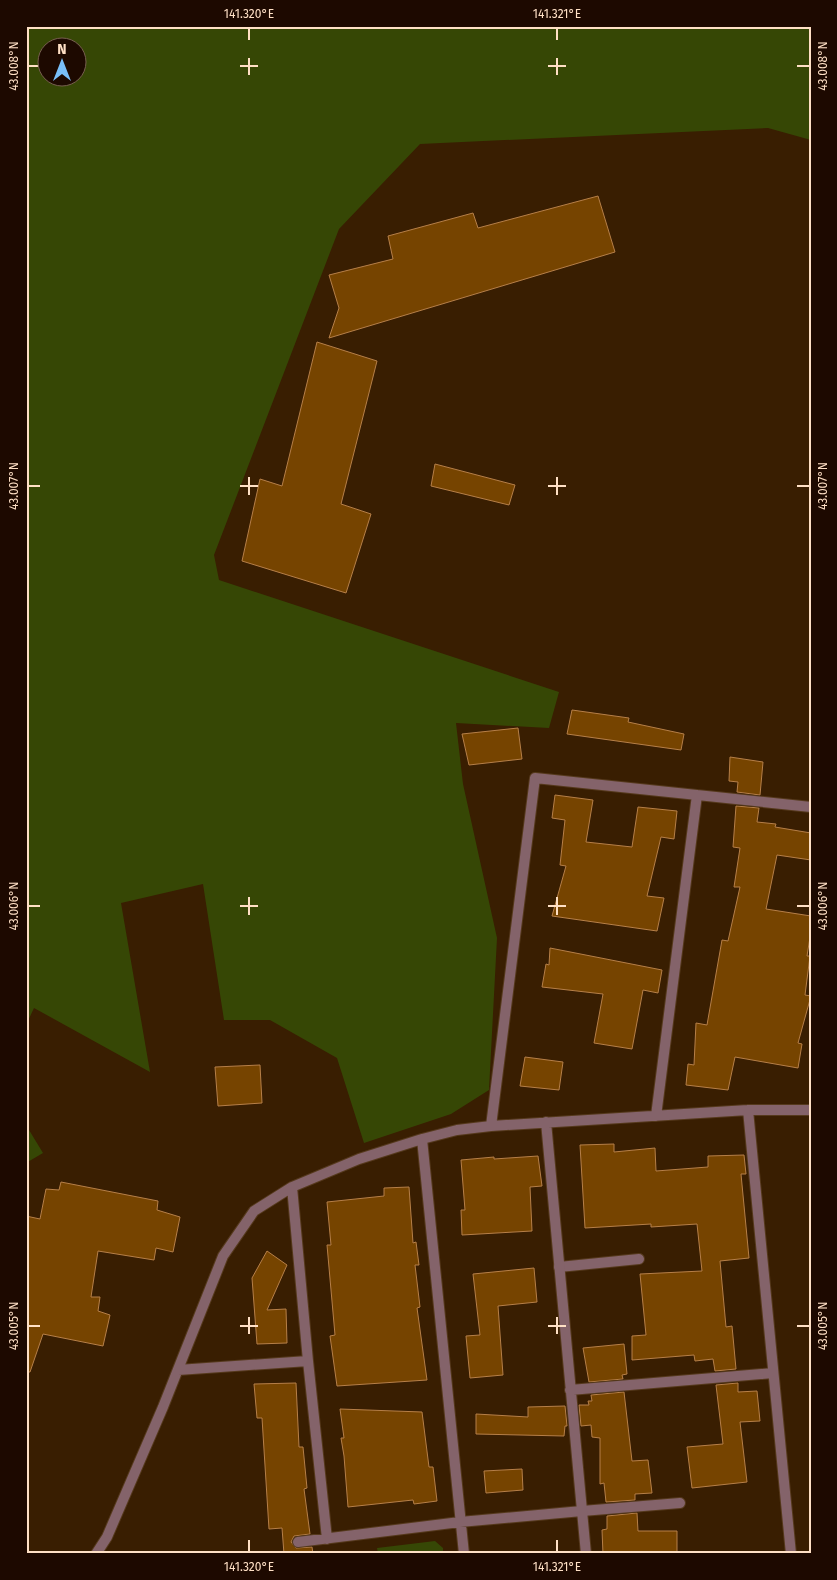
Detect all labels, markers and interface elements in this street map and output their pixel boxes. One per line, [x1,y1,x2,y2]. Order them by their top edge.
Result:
text: 141.320°E [224,7,274,21]
text: 141.321°E [533,7,581,21]
north arrow [38,38,88,88]
text: 43.008°N [7,41,21,91]
text: N [57,41,67,58]
text: 43.008°N [816,41,830,91]
text: 43.007°N [7,462,21,510]
text: 43.007°N [816,462,830,510]
text: 43.006°N [7,881,21,931]
text: 43.006°N [816,881,830,931]
text: 43.005°N [7,1302,21,1350]
text: 43.005°N [816,1302,830,1350]
text: 141.320°E [224,1560,274,1574]
text: 141.321°E [533,1560,581,1574]

